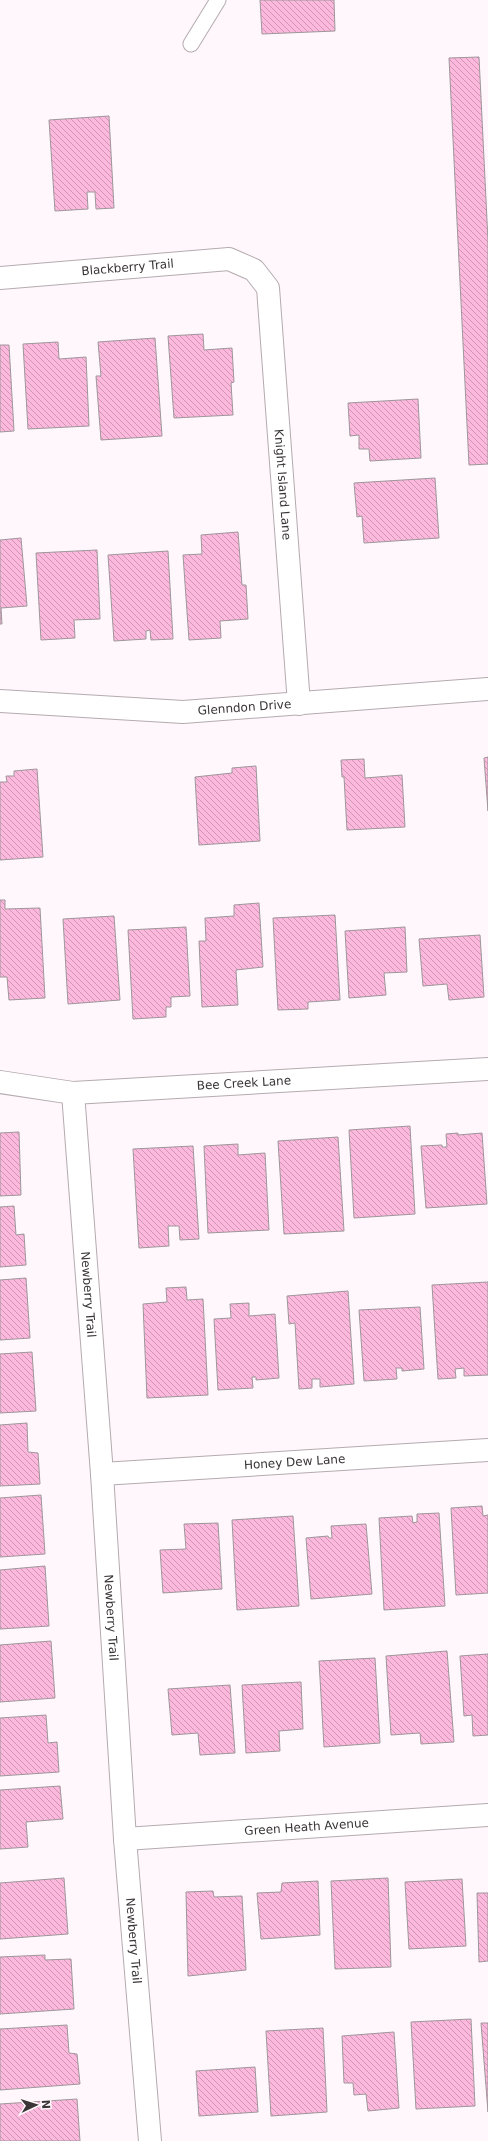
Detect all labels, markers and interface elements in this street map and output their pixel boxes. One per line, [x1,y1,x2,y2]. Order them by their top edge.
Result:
street label: Blackberry Trail [81,257,174,278]
street label: Knight Island Lane [272,429,294,541]
street label: Glenndon Drive [197,697,292,718]
street label: Bee Creek Lane [196,1073,291,1093]
street label: Newberry Trail [78,1251,99,1338]
street label: Honey Dew Lane [243,1452,346,1472]
street label: Newberry Trail [101,1574,121,1661]
street label: Green Heath Avenue [244,1816,369,1838]
street label: Newberry Trail [123,1897,144,1984]
north arrow [16,2085,56,2125]
text: N [39,2099,52,2109]

